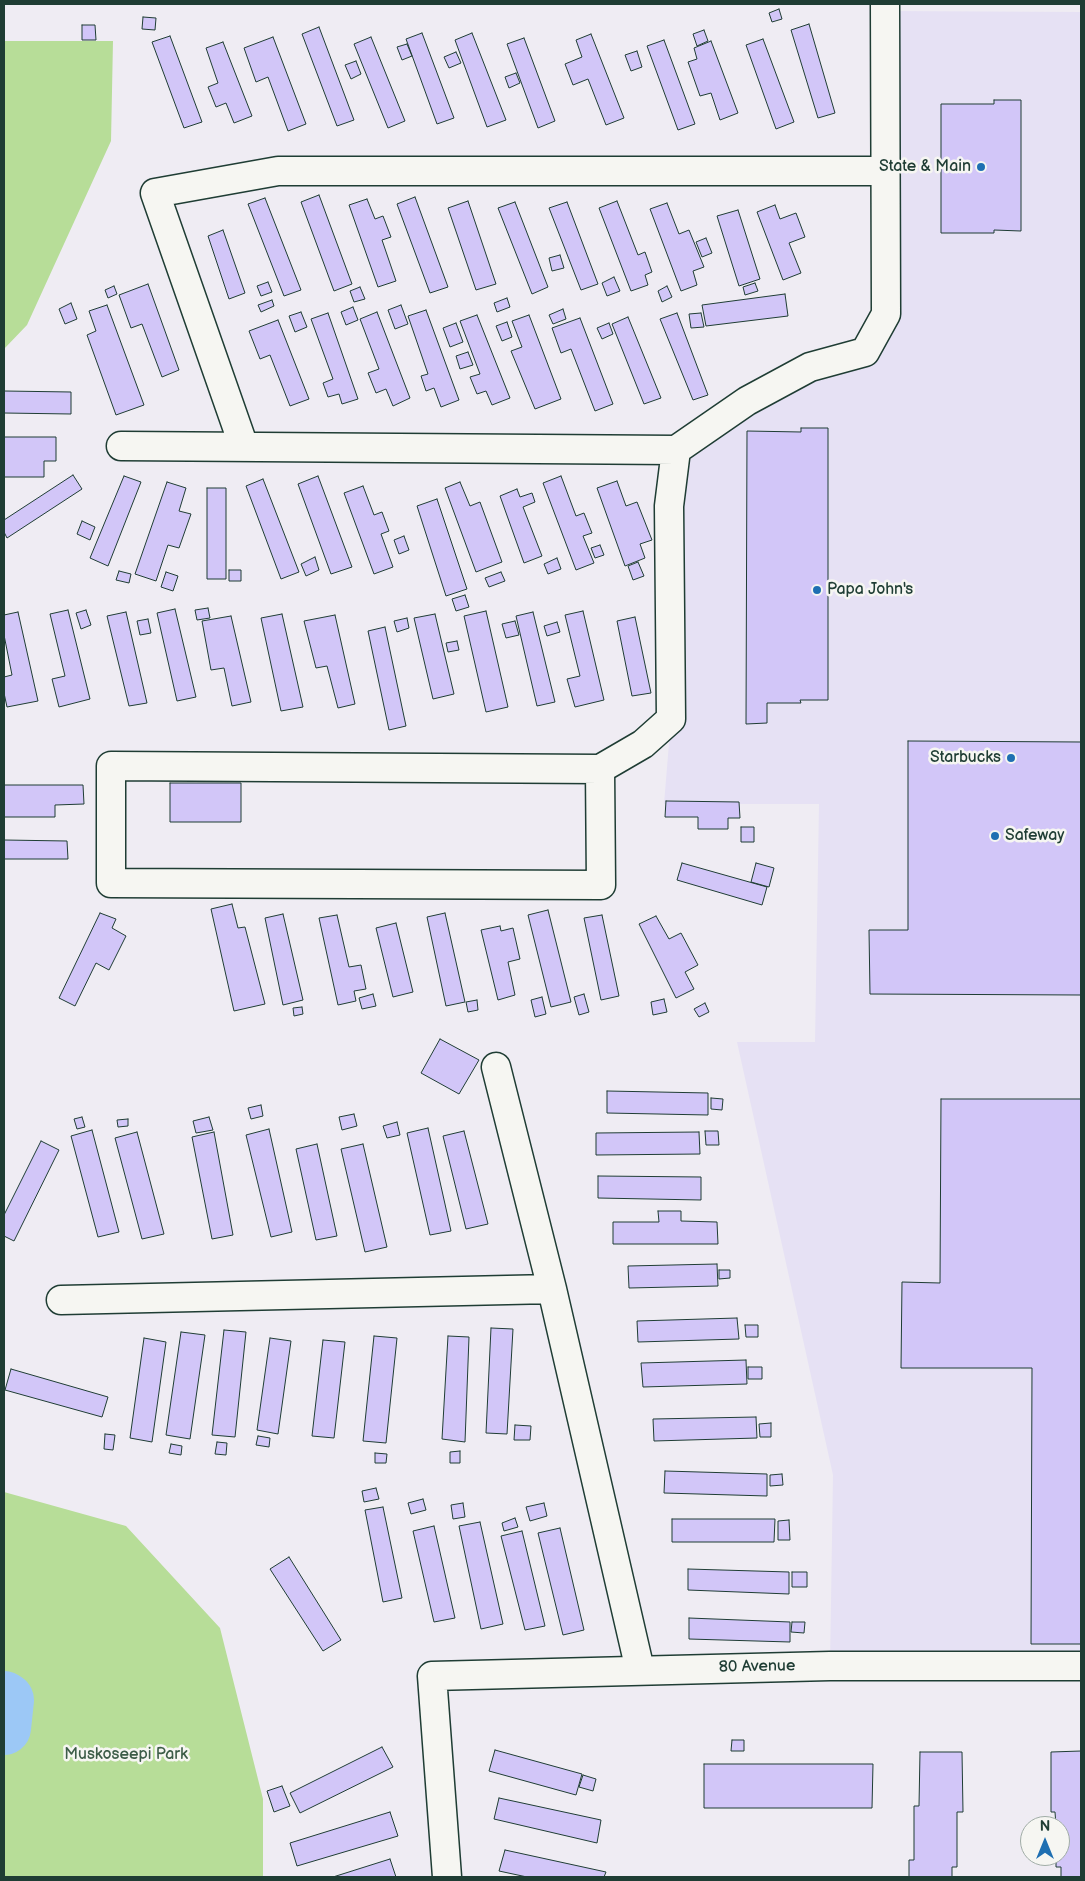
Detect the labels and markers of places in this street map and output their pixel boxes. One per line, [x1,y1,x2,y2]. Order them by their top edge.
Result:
place label: State & Main [879,157,971,177]
marker: State & Main [975,161,987,173]
place label: Papa John's [827,580,913,600]
marker: Papa John's [811,584,823,596]
place label: Starbucks [930,748,1001,768]
marker: Starbucks [1005,752,1017,764]
place label: Safeway [1005,826,1064,846]
marker: Safeway [989,830,1001,842]

